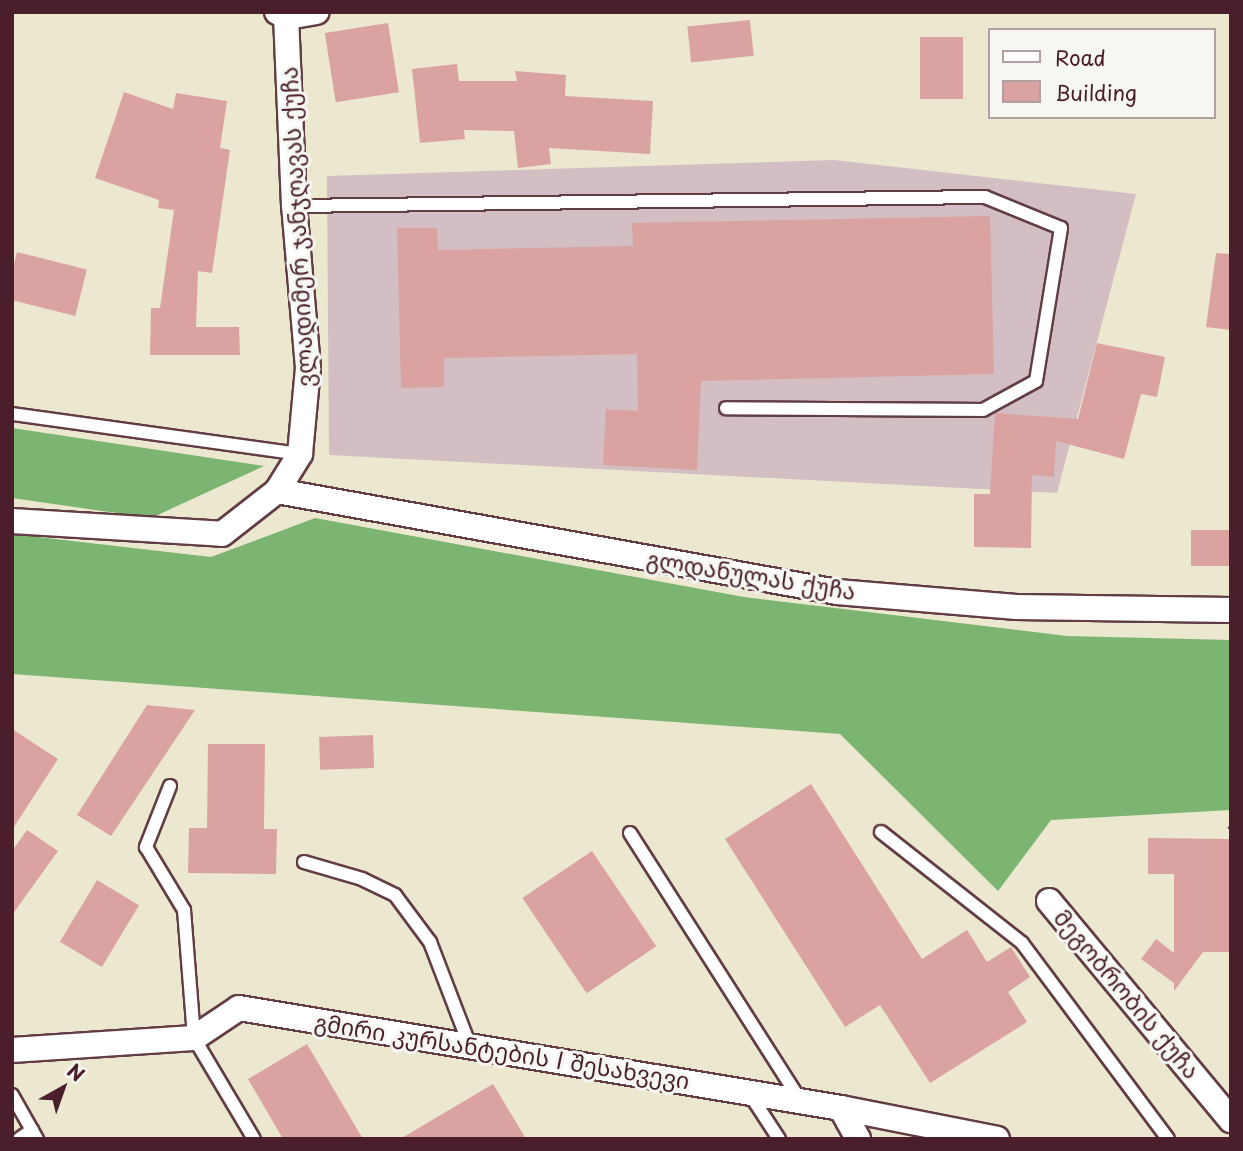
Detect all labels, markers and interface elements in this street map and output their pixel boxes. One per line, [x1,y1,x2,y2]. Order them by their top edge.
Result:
legend [988,28,1215,119]
text: Road [1055,41,1106,73]
street label: ვლადიმერ ჯანჯღავას ქუჩა [275,66,319,388]
text: Building [1055,76,1137,108]
street label: გლდანულას ქუჩა [644,545,858,605]
street label: მეგობრობის ქუჩა [1048,904,1206,1084]
street label: გმირი კურსანტების I შესახვევი [312,1008,692,1094]
north arrow [28,1053,98,1123]
text: N [62,1056,91,1087]

